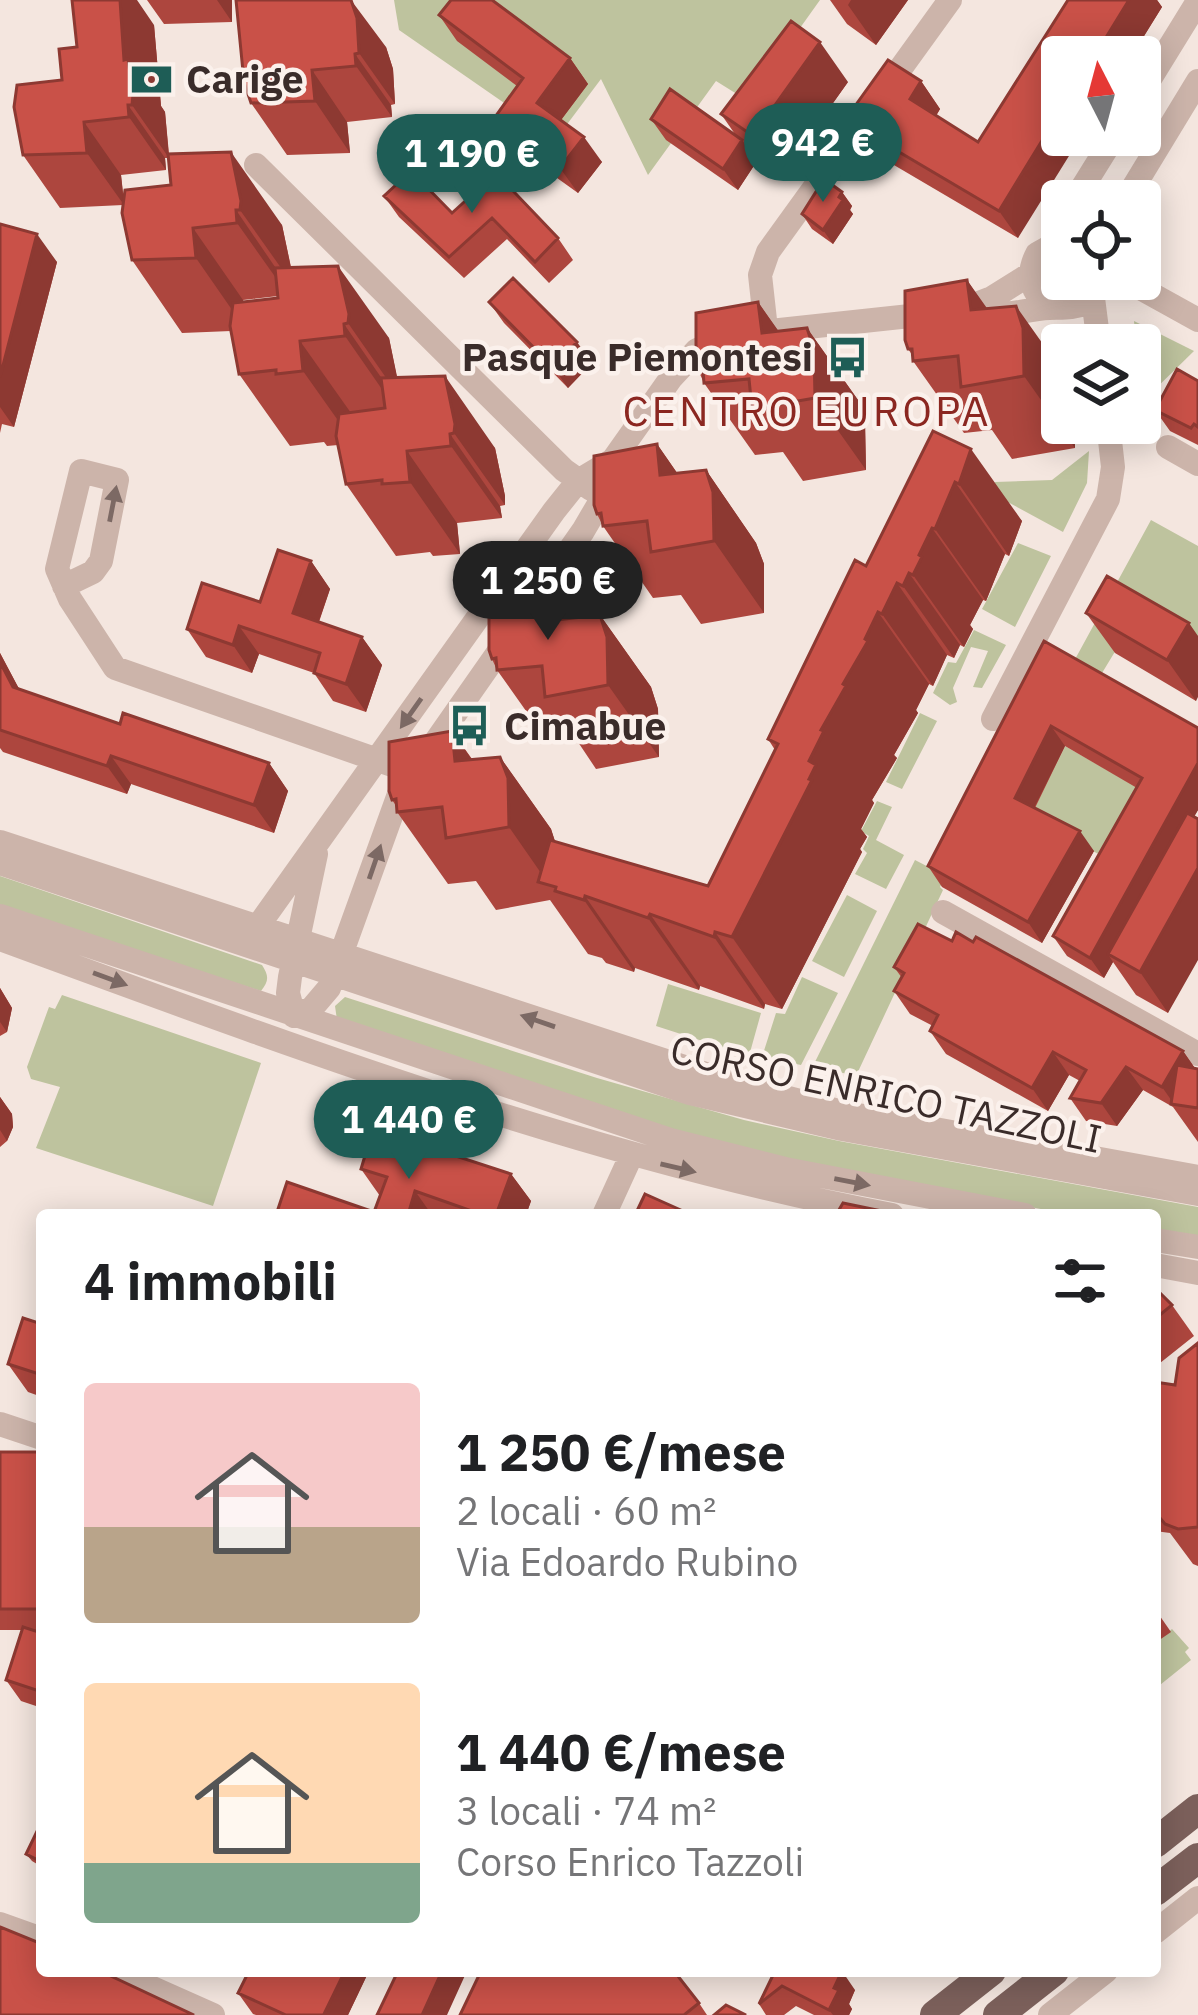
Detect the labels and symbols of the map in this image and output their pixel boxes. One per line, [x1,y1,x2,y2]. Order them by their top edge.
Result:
north arrow [1041,36,1161,156]
place label: Carige [186,53,304,104]
bank icon: Carige [129,56,175,102]
pin: 942 € [739,103,907,205]
pin: 1 190 € [361,114,583,216]
place label: Pasque Piemontesi [462,331,813,382]
bus stop icon: Pasque Piemontesi [824,334,870,380]
district label: CENTRO EUROPA [622,383,992,438]
one-way arrow [104,484,123,522]
pin: 1 250 € [437,541,659,643]
one-way arrow [400,696,423,729]
place label: Cimabue [504,700,666,751]
bus stop icon: Cimabue [447,703,493,749]
one-way arrow [367,844,385,880]
one-way arrow [92,971,128,989]
one-way arrow [520,1011,556,1030]
street label: CORSO ENRICO TAZZOLI [666,1023,1106,1164]
pin: 1 440 € [298,1080,520,1182]
one-way arrow [660,1159,697,1178]
one-way arrow [833,1173,871,1192]

